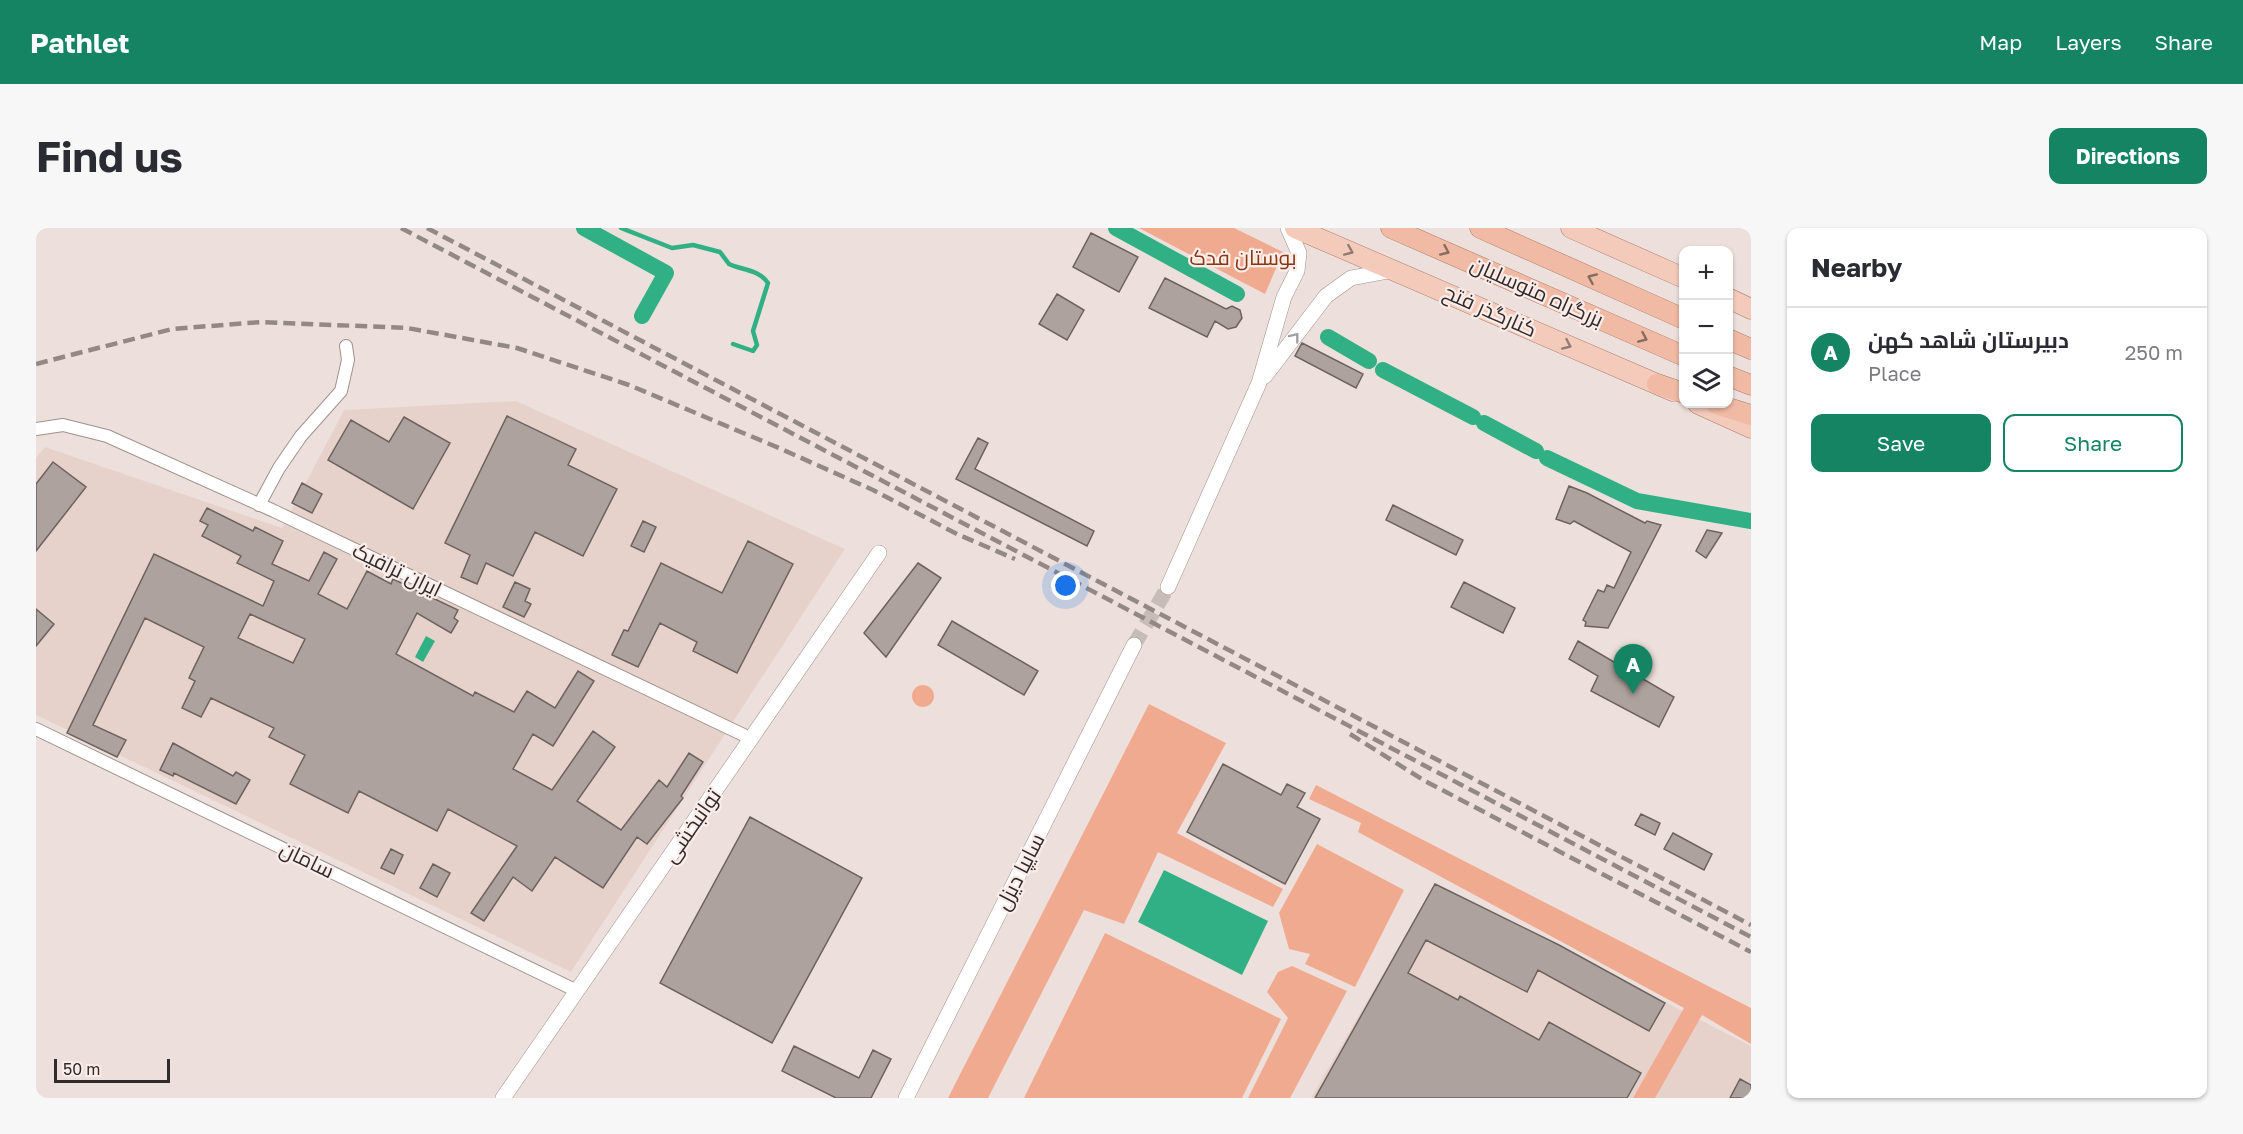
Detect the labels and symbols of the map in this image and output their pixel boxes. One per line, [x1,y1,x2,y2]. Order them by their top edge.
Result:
park label: بوستان فدک [1189,244,1297,271]
one-way arrow [1343,244,1354,256]
one-way arrow [1439,244,1450,256]
street label: بزرگراه متوسلیان [1466,250,1608,333]
one-way arrow [1587,273,1598,285]
street label: کنارگذر فتح [1439,278,1541,344]
one-way arrow [1637,331,1648,343]
one-way arrow [1287,332,1298,343]
one-way arrow [1560,338,1571,350]
street label: ایران ترافیک [348,536,446,603]
your location [1051,571,1080,600]
pin: A [1614,644,1652,694]
street label: توانبخشی [656,783,727,868]
street label: سایپا دیزل [989,829,1050,915]
street label: سامان [276,835,339,884]
scale bar [54,1056,170,1084]

